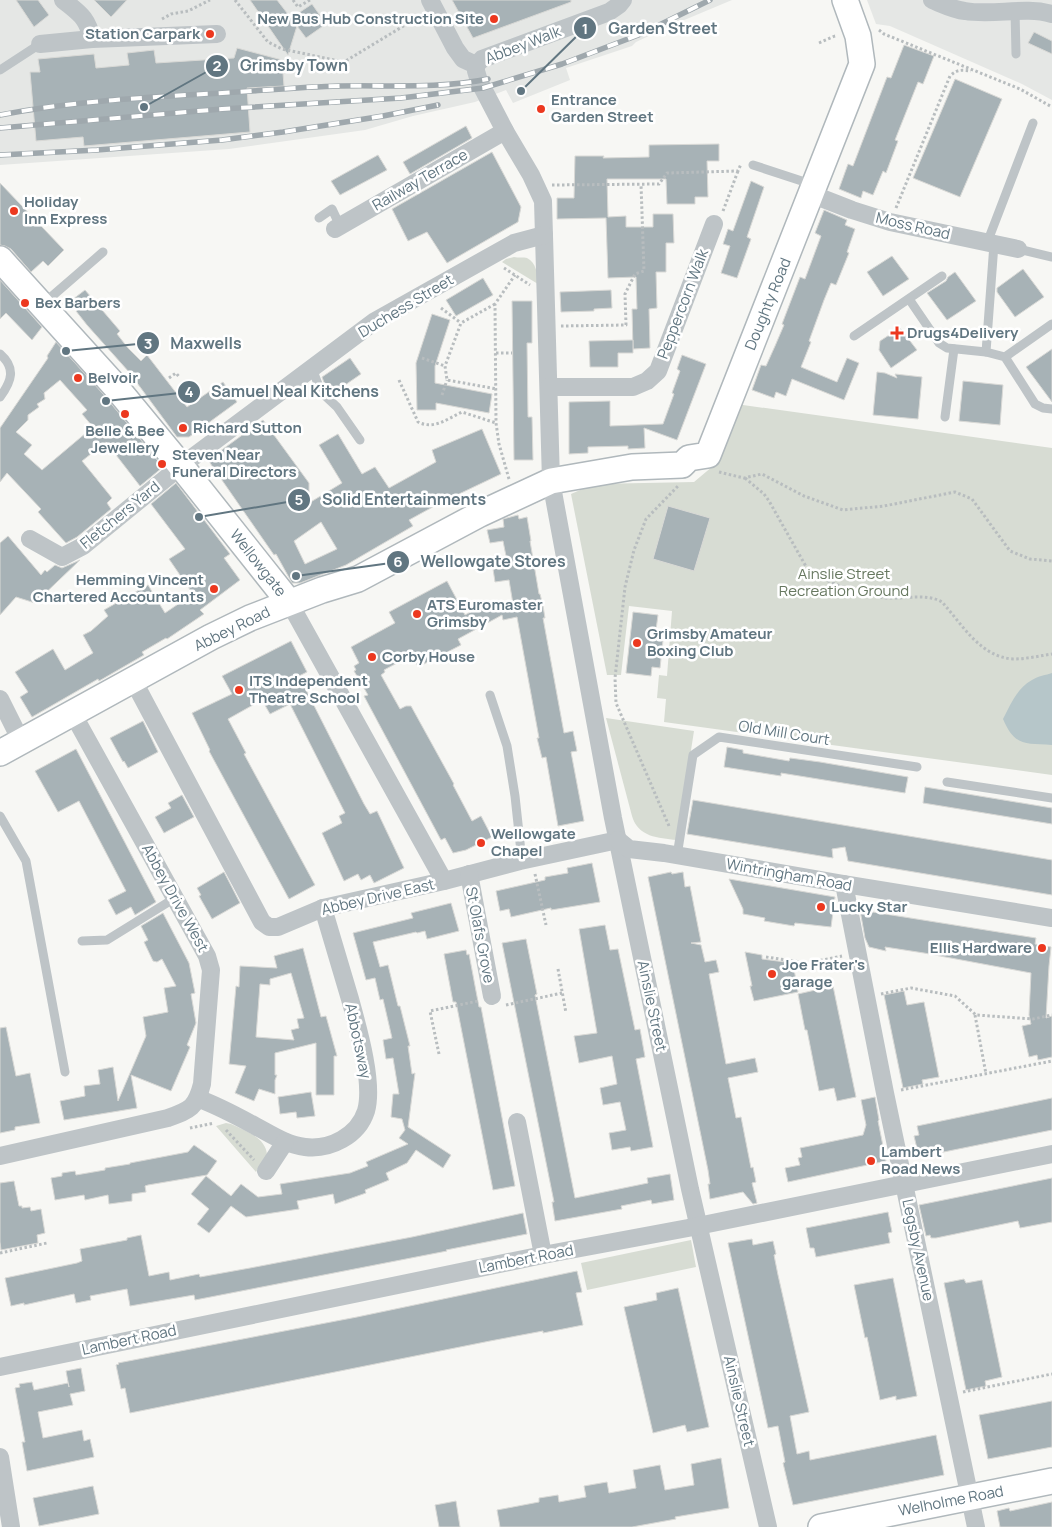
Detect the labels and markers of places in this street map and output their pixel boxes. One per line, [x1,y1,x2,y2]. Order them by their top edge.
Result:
place label: New Bus Hub Construction Site [257,8,484,29]
marker: New Bus Hub Construction Site [488,13,500,25]
callout: Garden Street [573,13,727,44]
place label: Station Carpark [85,23,201,44]
marker: Station Carpark [204,28,216,40]
callout: Grimsby Town [205,50,358,81]
place label: Entrance Garden Street [551,89,654,127]
marker: Entrance Garden Street [535,103,547,115]
place label: Holiday Inn Express [24,191,107,229]
marker: Holiday Inn Express [8,205,20,217]
place label: Bex Barbers [35,292,121,313]
marker: Bex Barbers [19,297,31,309]
place label: Drugs4Delivery [907,322,1019,343]
marker: Drugs4Delivery [891,327,903,339]
callout: Maxwells [135,328,251,359]
place label: Belvoir [88,367,138,388]
marker: Belvoir [72,372,84,384]
callout: Samuel Neal Kitchens [176,376,389,407]
marker: Belle & Bee Jewellery [119,408,131,420]
place label: Richard Sutton [193,417,302,438]
place label: Belle & Bee Jewellery [85,420,165,458]
marker: Richard Sutton [177,422,189,434]
place label: Steven Near Funeral Directors [172,444,297,482]
marker: Steven Near Funeral Directors [156,458,168,470]
callout: Solid Entertainments [287,484,496,515]
callout: Wellowgate Stores [386,546,576,577]
place label: Hemming Vincent Chartered Accountants [33,569,204,607]
marker: Hemming Vincent Chartered Accountants [208,583,220,595]
place label: ATS Euromaster Grimsby [427,594,543,632]
marker: ATS Euromaster Grimsby [411,608,423,620]
place label: Grimsby Amateur Boxing Club [647,623,773,661]
marker: Grimsby Amateur Boxing Club [631,637,643,649]
place label: Corby House [382,646,475,667]
marker: Corby House [366,651,378,663]
place label: ITS Independent Theatre School [249,670,368,708]
marker: ITS Independent Theatre School [233,684,245,696]
place label: Wellowgate Chapel [491,823,576,861]
marker: Wellowgate Chapel [475,837,487,849]
place label: Lucky Star [831,896,907,917]
marker: Lucky Star [815,901,827,913]
place label: Ellis Hardware [930,937,1032,958]
marker: Ellis Hardware [1036,942,1048,954]
place label: Joe Frater's garage [782,954,865,992]
marker: Joe Frater's garage [766,968,778,980]
place label: Lambert Road News [881,1141,960,1179]
marker: Lambert Road News [865,1155,877,1167]

